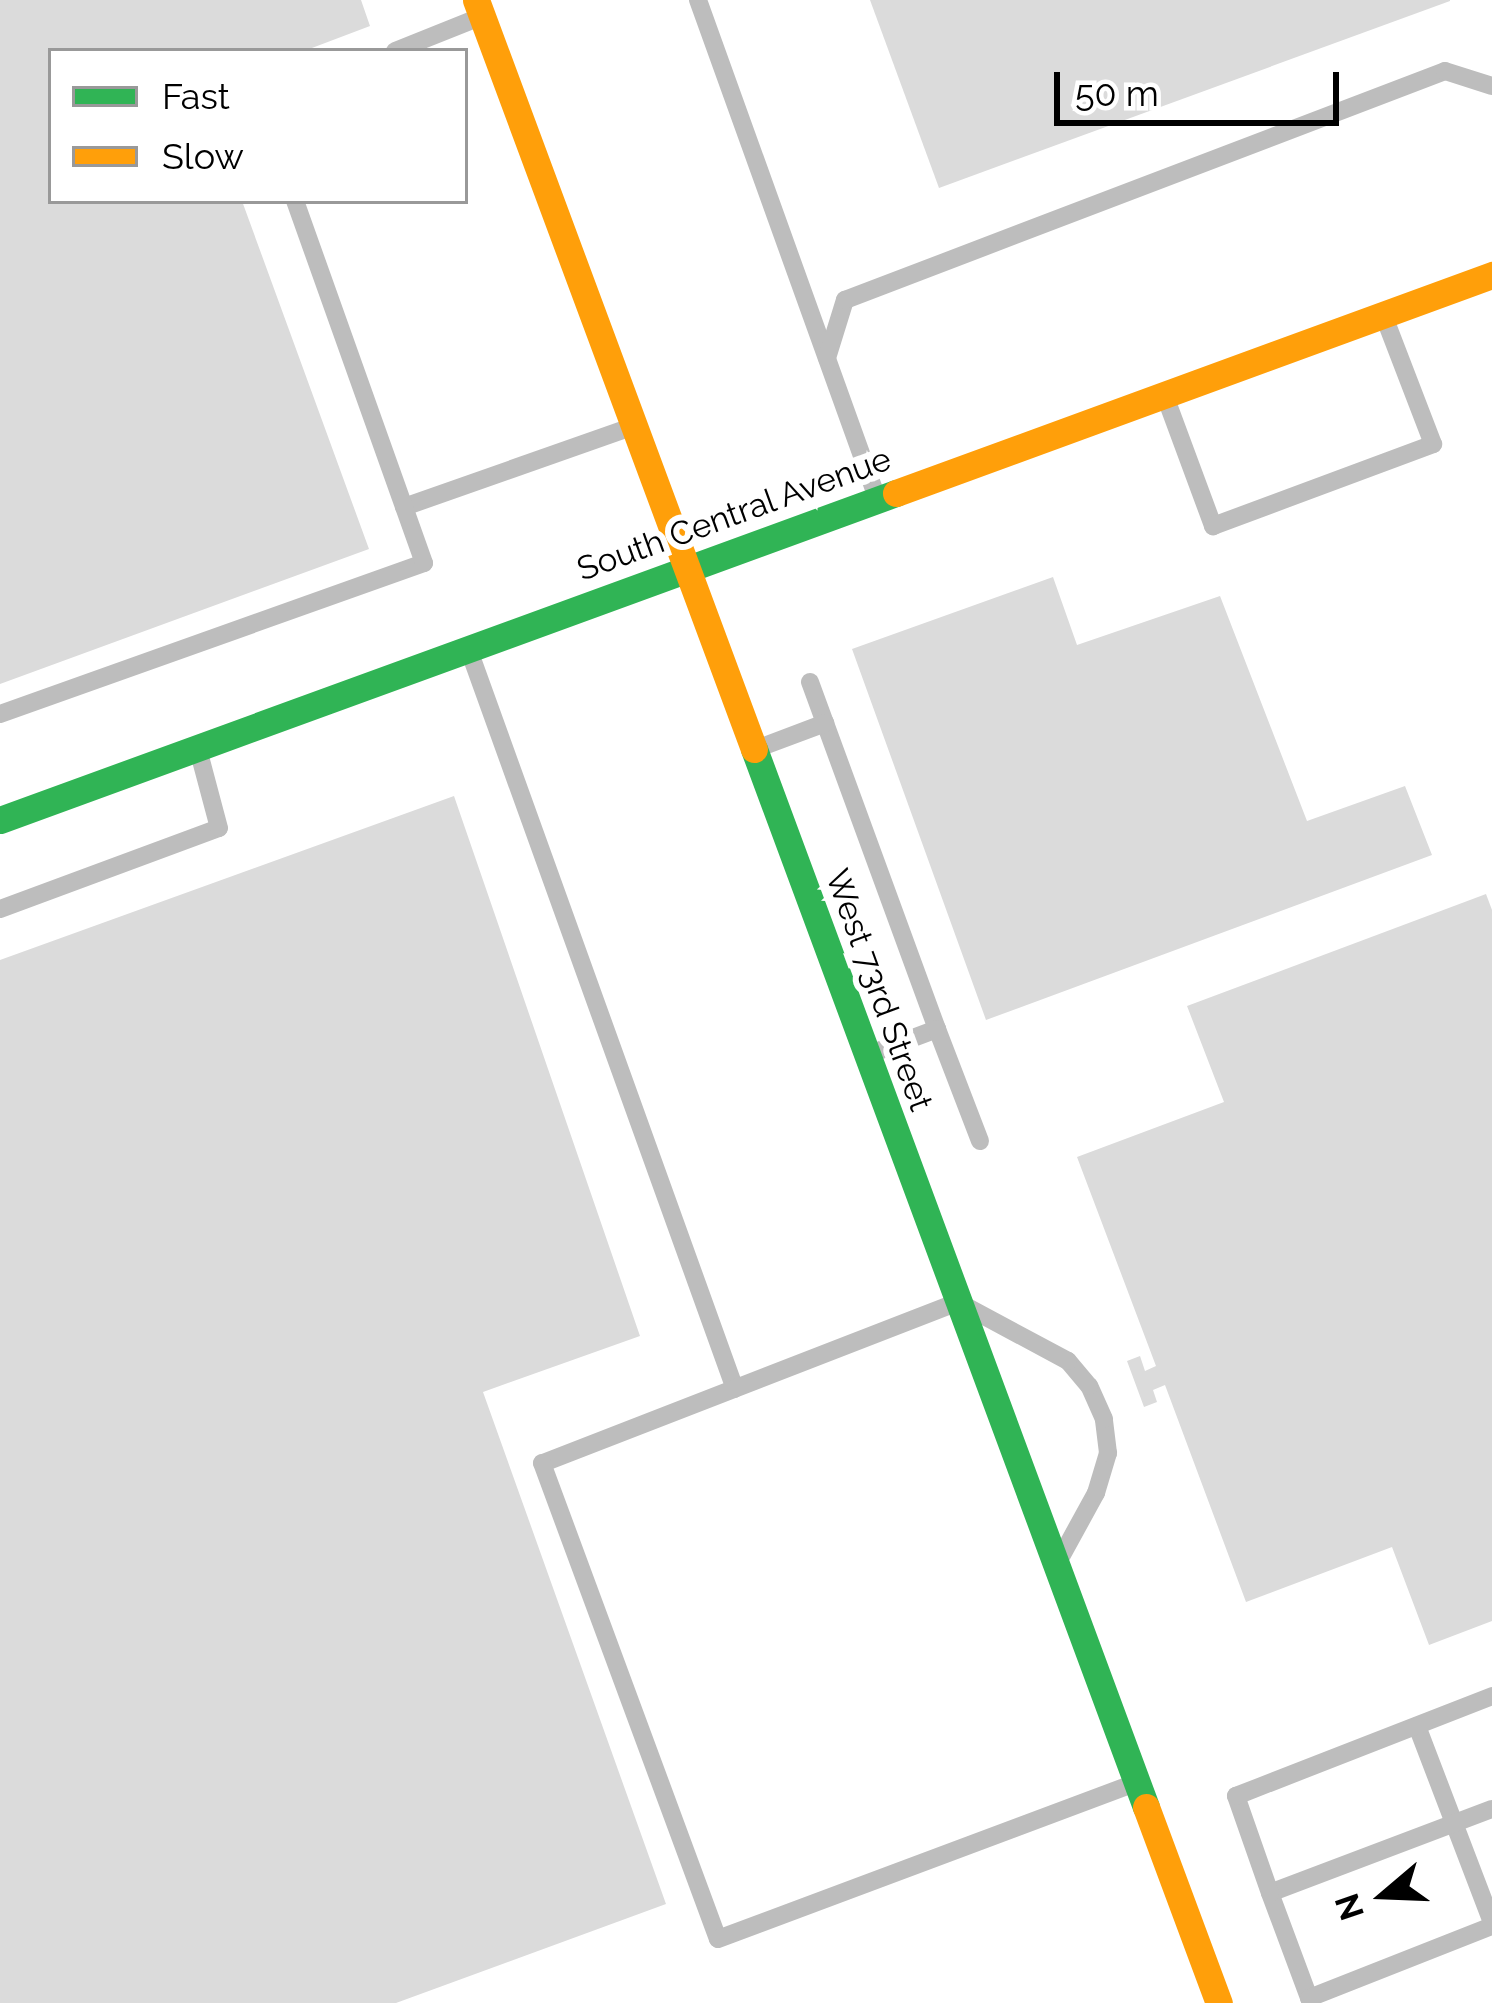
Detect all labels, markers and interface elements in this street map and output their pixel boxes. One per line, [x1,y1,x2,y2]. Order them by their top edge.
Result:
legend [48,48,468,204]
scale bar [1060,48,1345,122]
text: 50 m [1075,72,1159,114]
text: Fast [162,75,230,117]
text: Slow [162,135,244,177]
street label: South Central Avenue [571,438,897,590]
street label: West 73rd Street [817,864,941,1116]
north arrow [1324,1835,1444,1955]
text: N [1327,1889,1372,1925]

